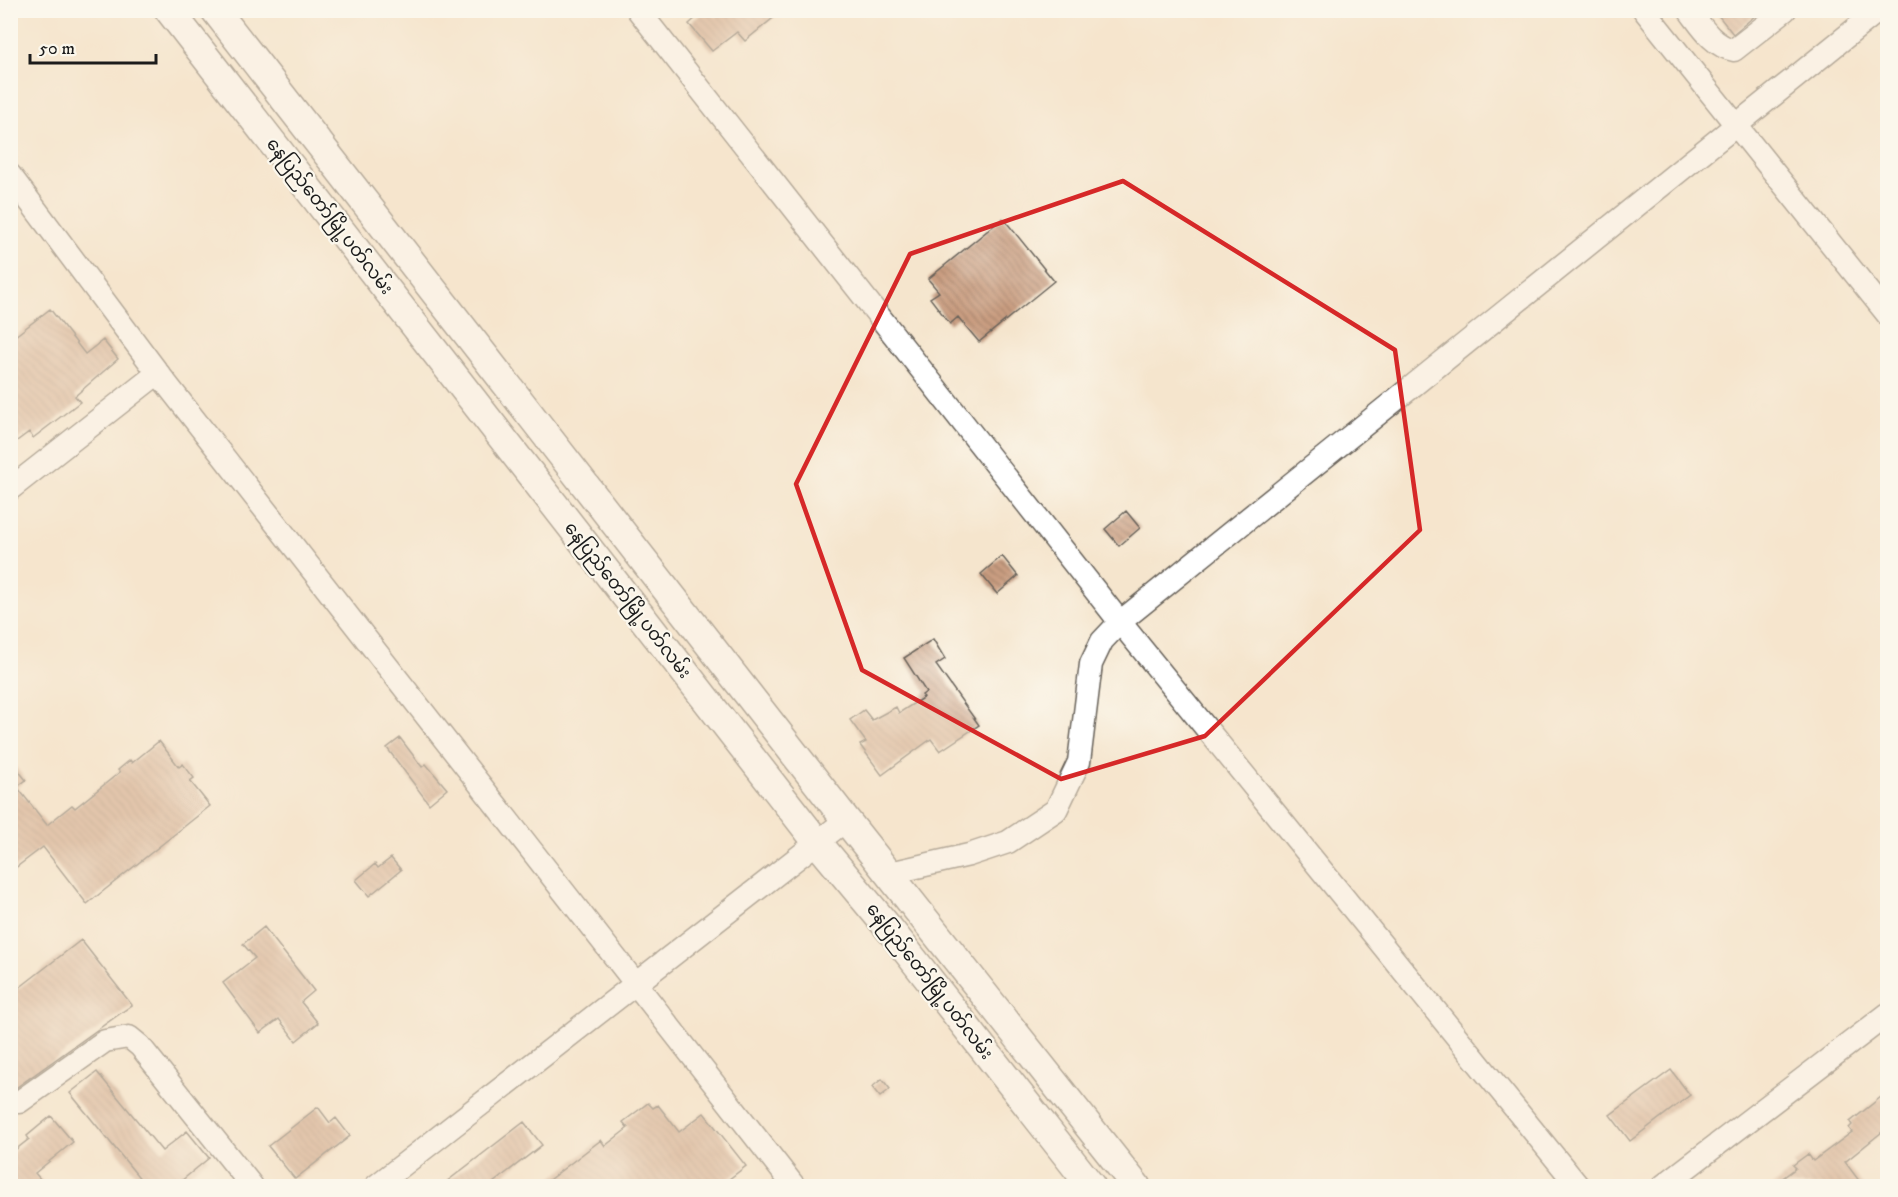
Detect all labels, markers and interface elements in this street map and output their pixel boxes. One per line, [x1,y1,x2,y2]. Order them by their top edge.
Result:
scale bar [30,27,156,65]
text: 50 m [39,38,75,60]
street label: နေပြည်တော်မြို့ပတ်လမ်း [259,131,400,301]
street label: နေပြည်တော်မြို့ပတ်လမ်း [557,515,698,685]
street label: နေပြည်တော်မြို့ပတ်လမ်း [859,896,1000,1066]

